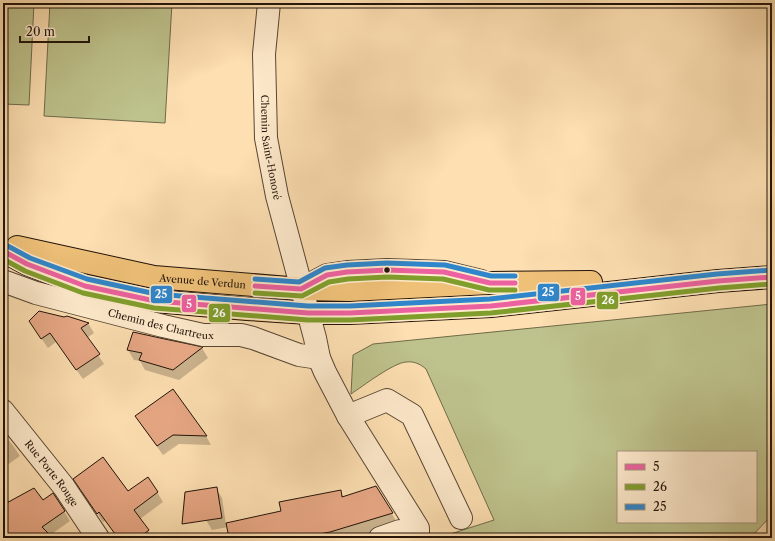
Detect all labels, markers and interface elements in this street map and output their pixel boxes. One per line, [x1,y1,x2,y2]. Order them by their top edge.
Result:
scale bar [20,18,89,44]
text: 20 m [26,24,55,39]
street label: Chemin Saint-Honoré [258,95,284,202]
unlabelled marker [382,265,392,275]
street label: Avenue de Verdun [158,271,247,292]
line badge: 25 [537,283,560,302]
line badge: 25 [150,285,173,304]
text: 25 [542,285,554,299]
text: 25 [155,287,167,301]
line badge: 5 [570,287,586,306]
text: 5 [575,289,581,303]
line badge: 26 [596,291,619,310]
text: 26 [601,293,615,307]
line badge: 5 [181,294,197,313]
text: 5 [186,297,192,311]
line badge: 26 [208,303,231,323]
street label: Chemin des Chartreux [107,306,214,342]
text: 26 [212,306,226,320]
street label: Rue Porte Rouge [22,437,81,509]
legend [617,451,757,523]
text: 5 [653,459,660,474]
text: 26 [653,479,667,494]
text: 25 [653,499,666,514]

